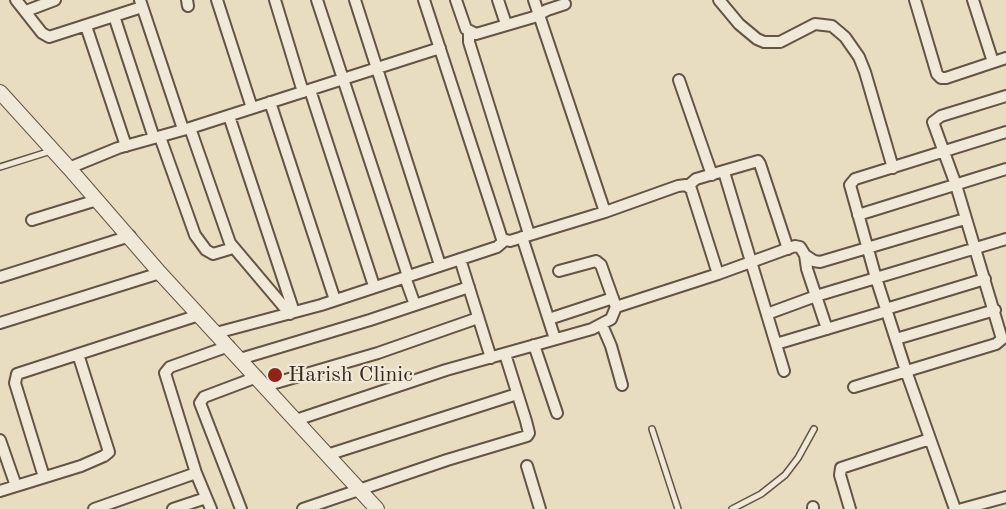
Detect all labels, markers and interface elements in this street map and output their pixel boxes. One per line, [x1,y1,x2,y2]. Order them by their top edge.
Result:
place label: Harish Clinic [288,362,413,388]
marker: Harish Clinic [266,366,284,384]

